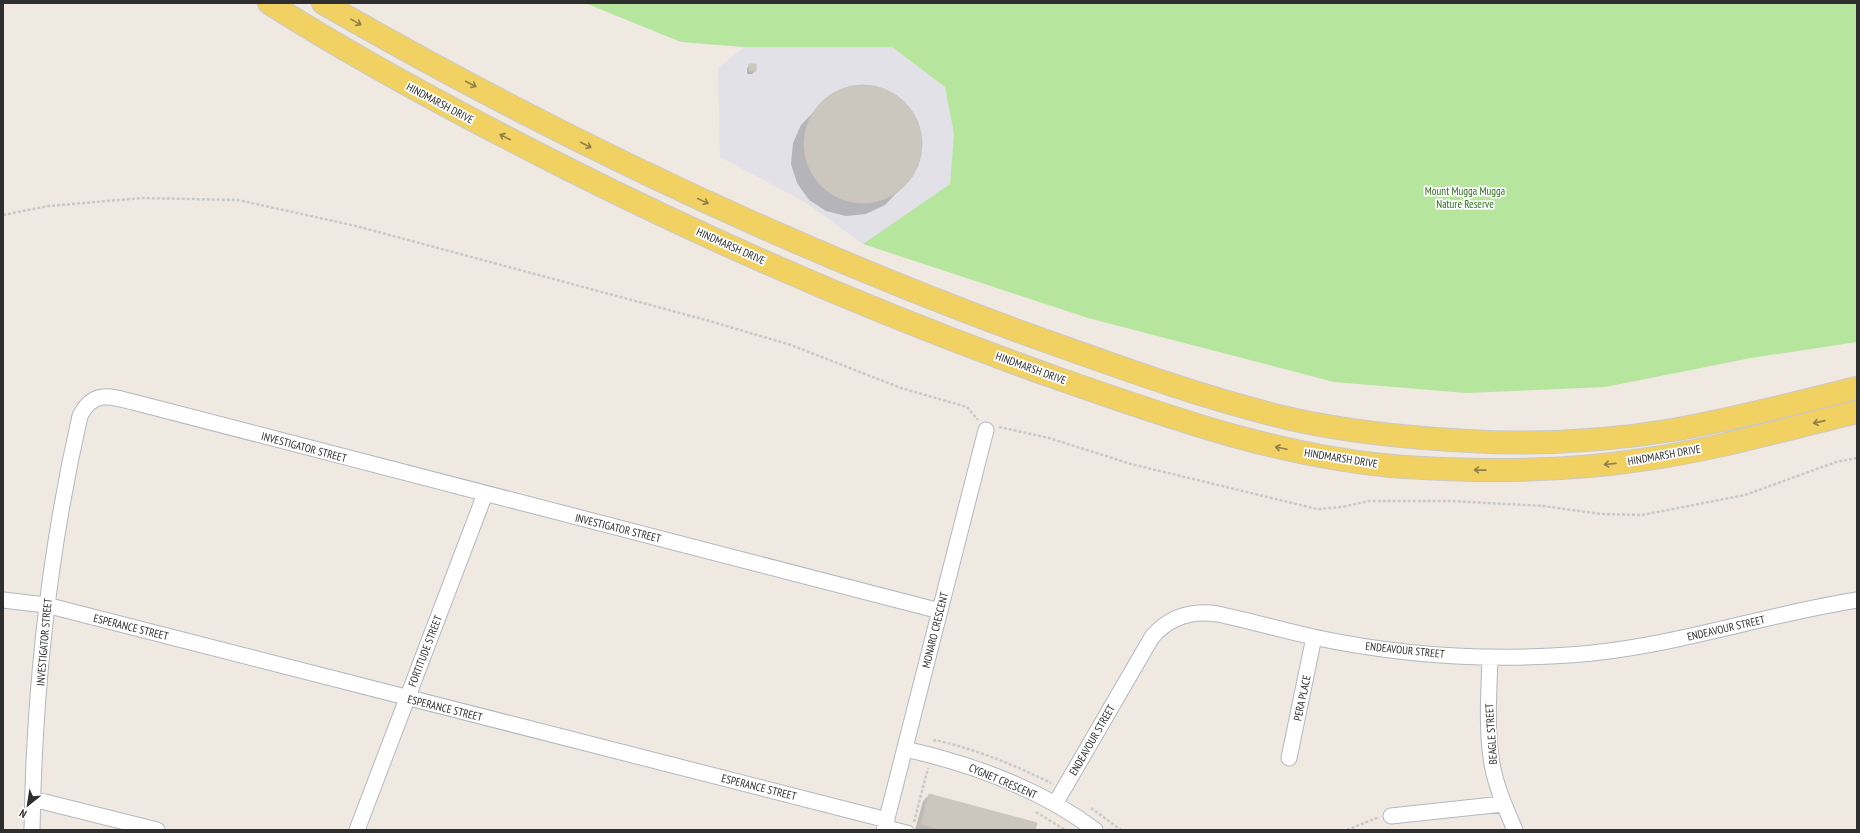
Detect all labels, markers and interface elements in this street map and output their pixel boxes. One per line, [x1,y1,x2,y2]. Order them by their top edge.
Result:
one-way arrow [350,19,362,27]
street label: HINDMARSH DRIVE [404,79,476,127]
one-way arrow [465,81,477,89]
one-way arrow [499,133,511,140]
one-way arrow [580,141,592,149]
park label: Mount Mugga Mugga Nature Reserve [1425,184,1505,211]
one-way arrow [697,198,709,205]
street label: HINDMARSH DRIVE [694,225,768,268]
street label: HINDMARSH DRIVE [994,349,1068,387]
one-way arrow [1813,418,1826,426]
street label: INVESTIGATOR STREET [260,429,348,465]
street label: HINDMARSH DRIVE [1626,442,1702,468]
one-way arrow [1275,443,1288,451]
street label: HINDMARSH DRIVE [1303,445,1379,471]
one-way arrow [1603,460,1616,468]
one-way arrow [1474,466,1487,473]
street label: INVESTIGATOR STREET [574,511,662,545]
street label: MONARO CRESCENT [919,590,951,669]
street label: INVESTIGATOR STREET [33,598,55,686]
street label: ESPERANCE STREET [92,611,170,643]
street label: ENDEAVOUR STREET [1686,612,1766,644]
street label: FORTITUDE STREET [405,613,445,689]
street label: ENDEAVOUR STREET [1365,639,1445,661]
street label: PERA PLACE [1290,674,1314,722]
street label: ESPERANCE STREET [406,692,484,724]
street label: ENDEAVOUR STREET [1066,702,1118,778]
street label: BEAGLE STREET [1482,703,1500,765]
street label: CYGNET CRESCENT [967,760,1039,802]
street label: ESPERANCE STREET [720,771,798,803]
north arrow [8,785,48,825]
text: N [17,806,29,821]

